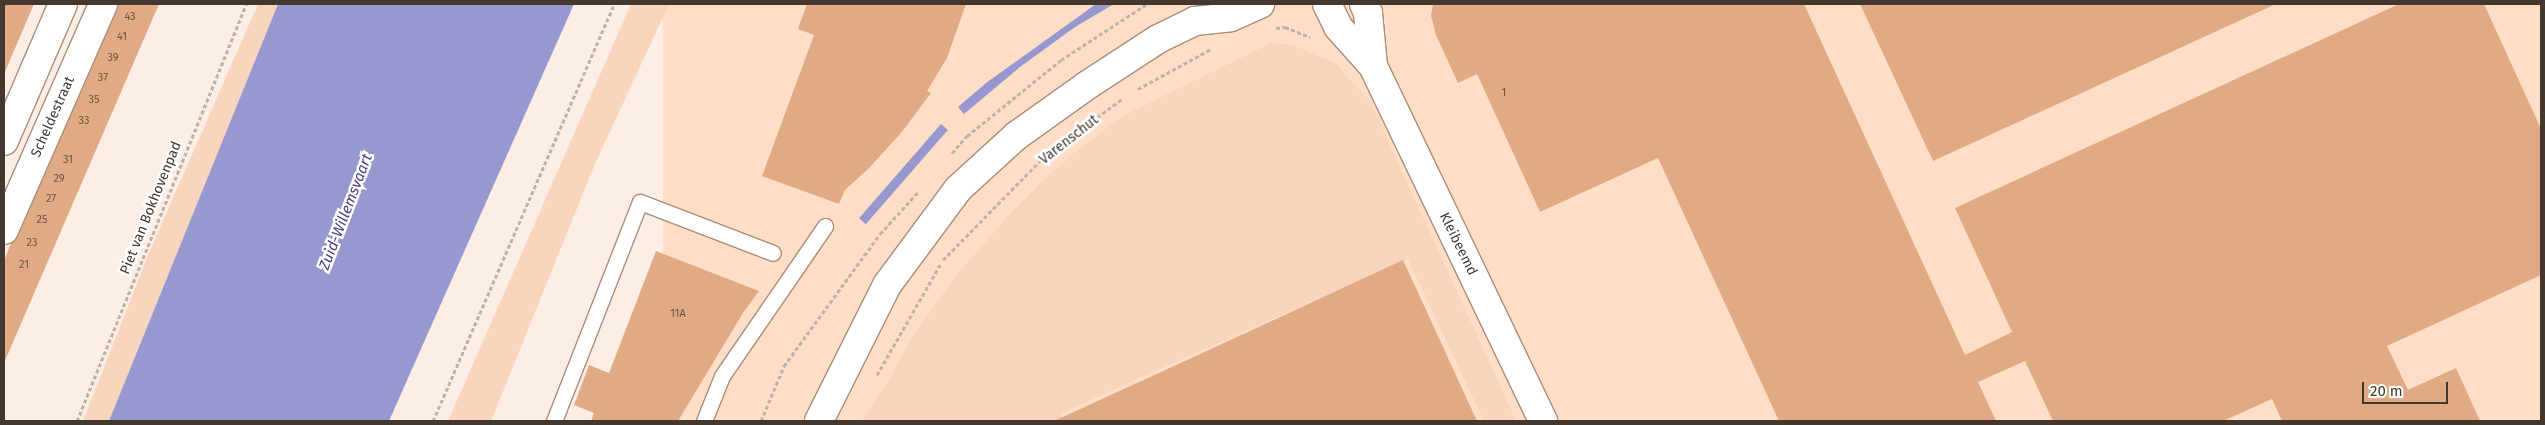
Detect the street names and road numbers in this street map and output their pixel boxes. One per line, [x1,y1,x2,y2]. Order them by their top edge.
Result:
street label: Scheldestraat [28,74,78,160]
street label: Varenschut [1036,112,1102,168]
street label: Piet van Bokhovenpad [117,139,185,277]
street label: Kleibeemd [1436,210,1480,278]

